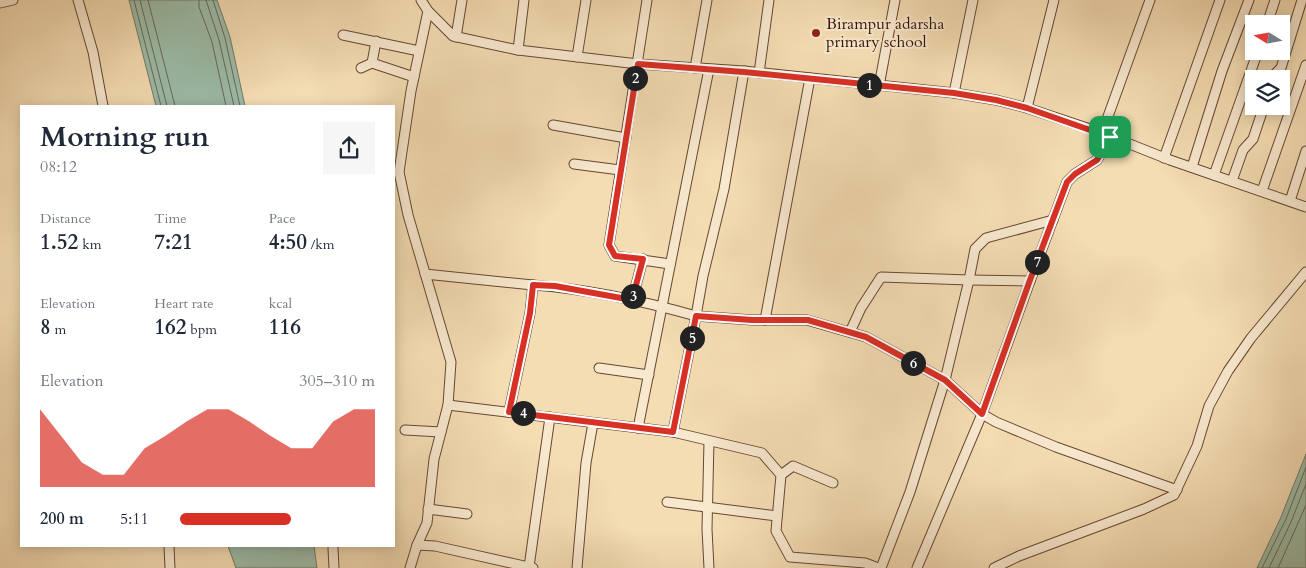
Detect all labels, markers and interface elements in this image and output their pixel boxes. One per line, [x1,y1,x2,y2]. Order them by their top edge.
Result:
place label: Birampur adarsha primary school [826,13,944,53]
north arrow [1245,15,1290,60]
map controls [1245,15,1290,115]
marker: Birampur adarsha primary school [810,27,822,39]
pin: 2 [622,66,648,90]
text: 2 [632,69,639,88]
button: layers [1245,70,1290,115]
pin: 1 [856,72,882,98]
text: 1 [866,76,873,95]
pin [1089,116,1131,158]
text: Morning run [40,118,209,156]
button: share [323,122,375,174]
icon: arrive [1096,123,1124,151]
text: 08:12 [40,156,77,178]
text: Distance [40,209,91,228]
text: Time [154,209,187,228]
text: Pace [269,209,296,228]
text: 1.52 [40,228,78,257]
text: 7:21 [154,228,193,257]
text: 4:50 [269,228,307,257]
text: km [78,235,101,254]
text: /km [307,235,335,254]
pin: 7 [1024,250,1050,274]
text: 7 [1034,253,1041,272]
pin: 3 [620,284,646,308]
text: 3 [630,287,637,306]
text: Elevation [40,294,96,313]
text: Heart rate [154,294,214,313]
text: kcal [269,294,292,313]
text: 8 [40,313,51,342]
text: 162 [154,313,187,342]
text: 116 [269,313,301,342]
text: m [51,320,66,339]
text: bpm [187,320,217,339]
pin: 5 [680,326,704,350]
text: 5 [689,329,696,348]
pin: 6 [900,350,926,376]
text: 6 [910,354,917,373]
text: Elevation [40,370,104,392]
text: 305–310 m [299,370,375,392]
pin: 4 [510,400,536,426]
text: 4 [520,404,527,423]
text: 200 m [40,508,84,530]
text: 5:11 [120,508,149,530]

